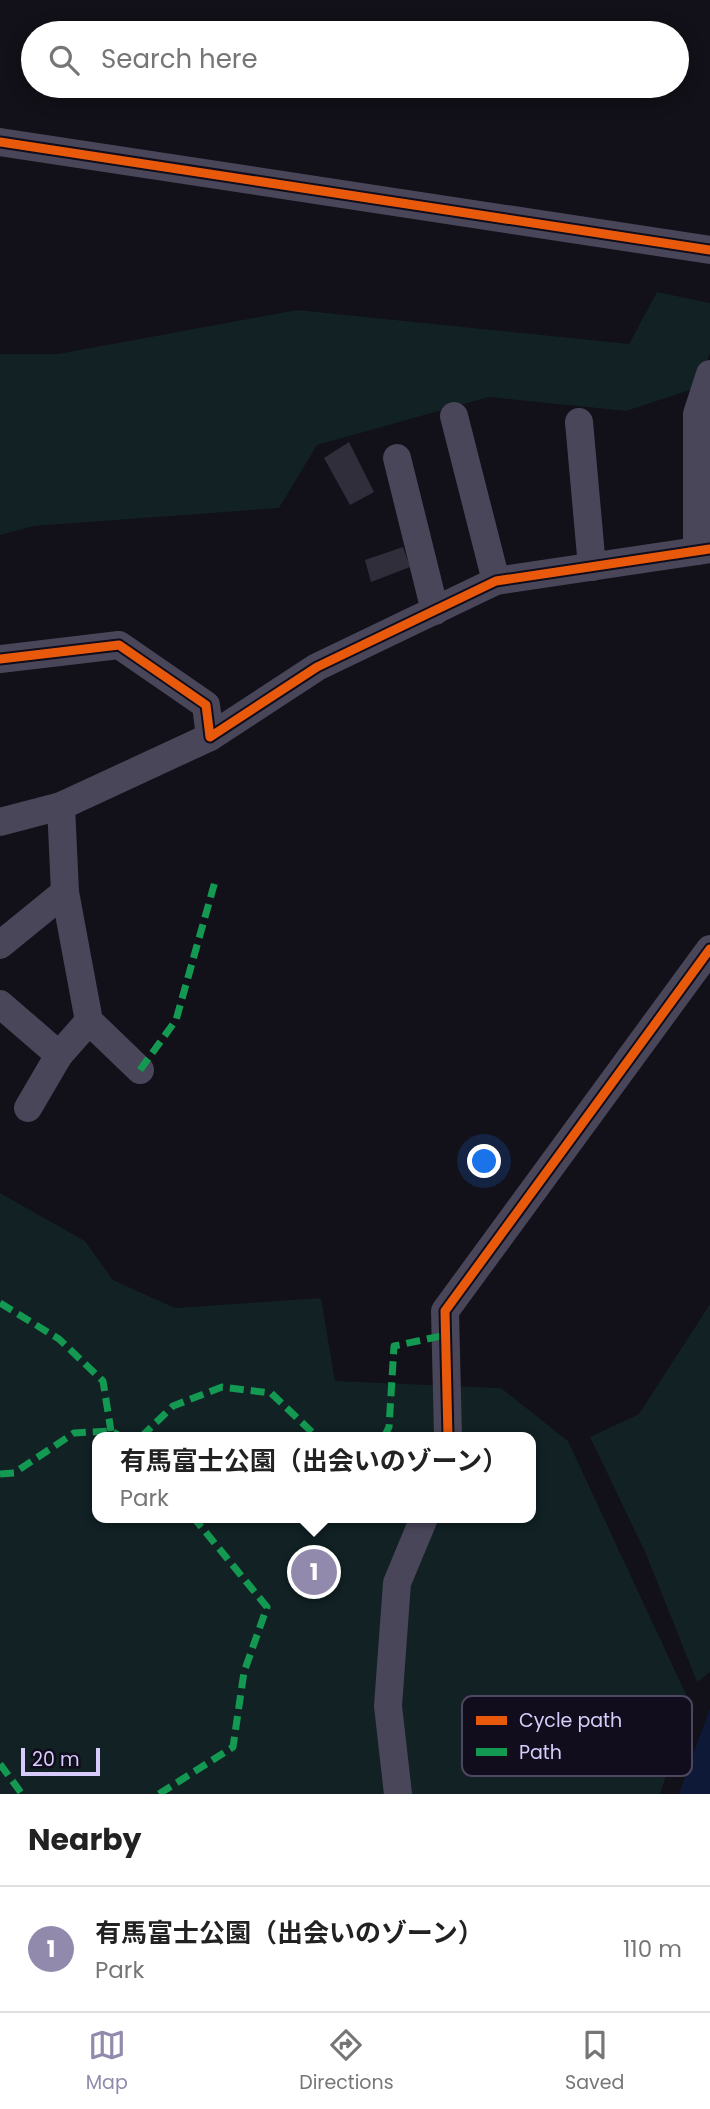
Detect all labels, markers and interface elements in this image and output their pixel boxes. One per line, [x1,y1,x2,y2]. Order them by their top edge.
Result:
search box [21,21,689,98]
icon: search [45,41,83,79]
text: Search here [101,41,258,77]
your location [467,1144,501,1178]
popup [92,1432,536,1523]
text: 有馬富士公園（出会いのゾーン） [120,1443,508,1479]
text: Park [120,1482,169,1514]
pin: 1 [291,1546,337,1598]
legend [462,1696,692,1776]
text: Cycle path [519,1707,622,1734]
text: Path [519,1739,562,1766]
scale bar [21,1745,100,1777]
text: 20 m [32,1746,80,1773]
text: Nearby [28,1818,142,1861]
text: 有馬富士公園（出会いのゾーン） [95,1915,484,1951]
text: 1 [47,1933,55,1965]
text: 110 m [623,1933,682,1965]
text: Park [95,1954,144,1986]
tab: Map [86,2026,128,2097]
tab: Directions [299,2026,394,2097]
tab: Saved [565,2026,624,2097]

